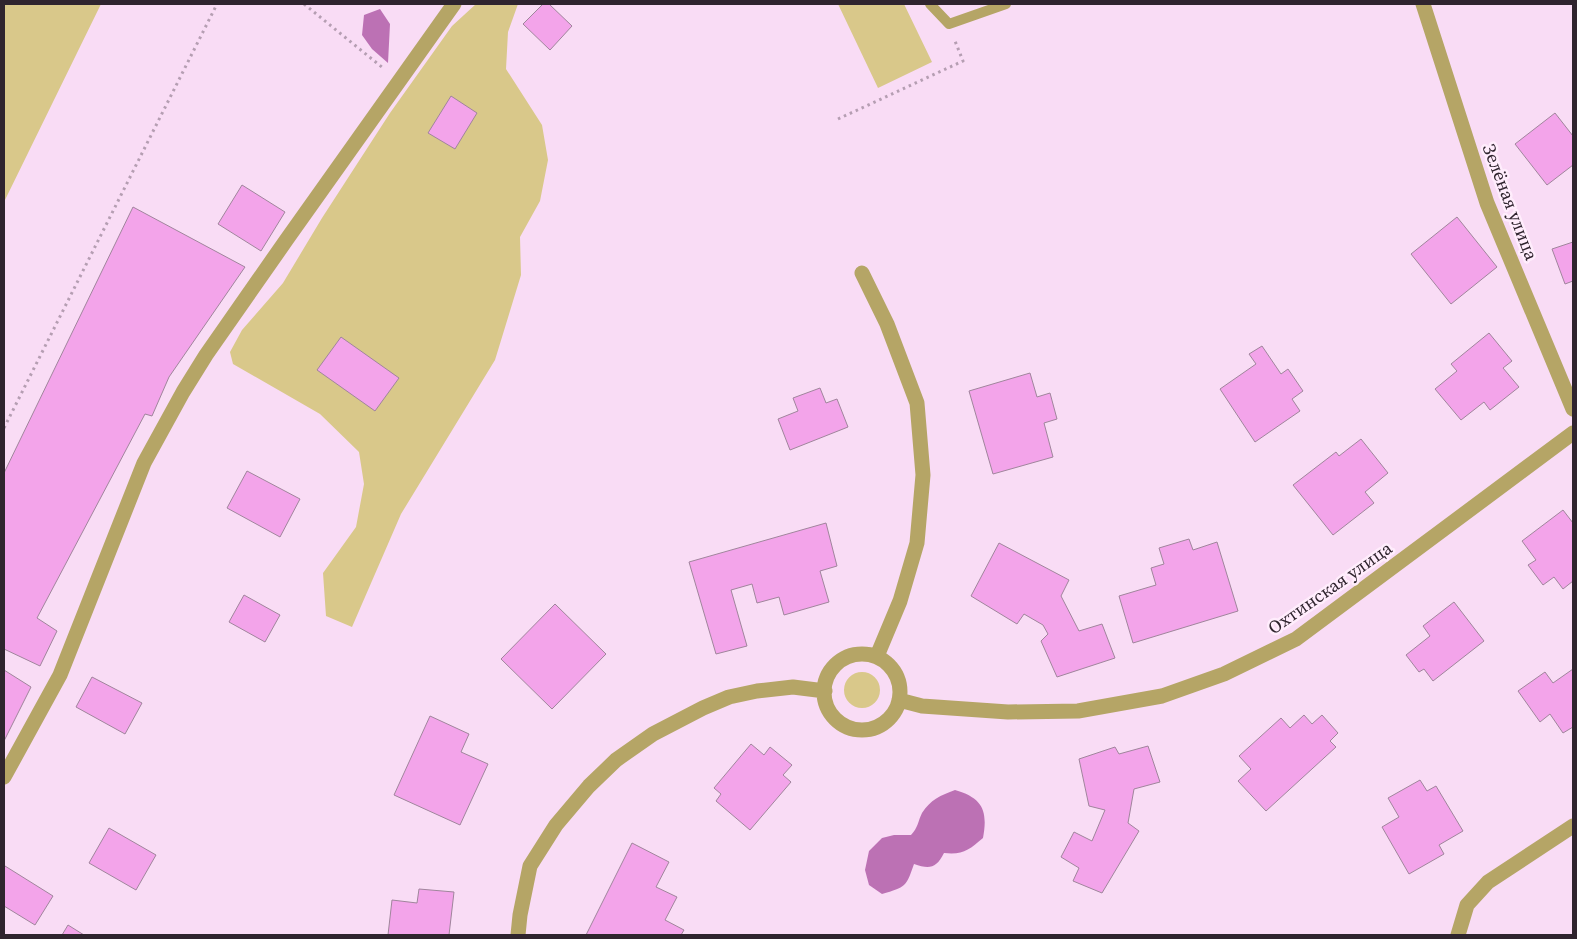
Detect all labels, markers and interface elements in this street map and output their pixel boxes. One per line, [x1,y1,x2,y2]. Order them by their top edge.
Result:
street label: Зелёная улица [1477,140,1544,265]
street label: Охтинская улица [1263,535,1398,640]

